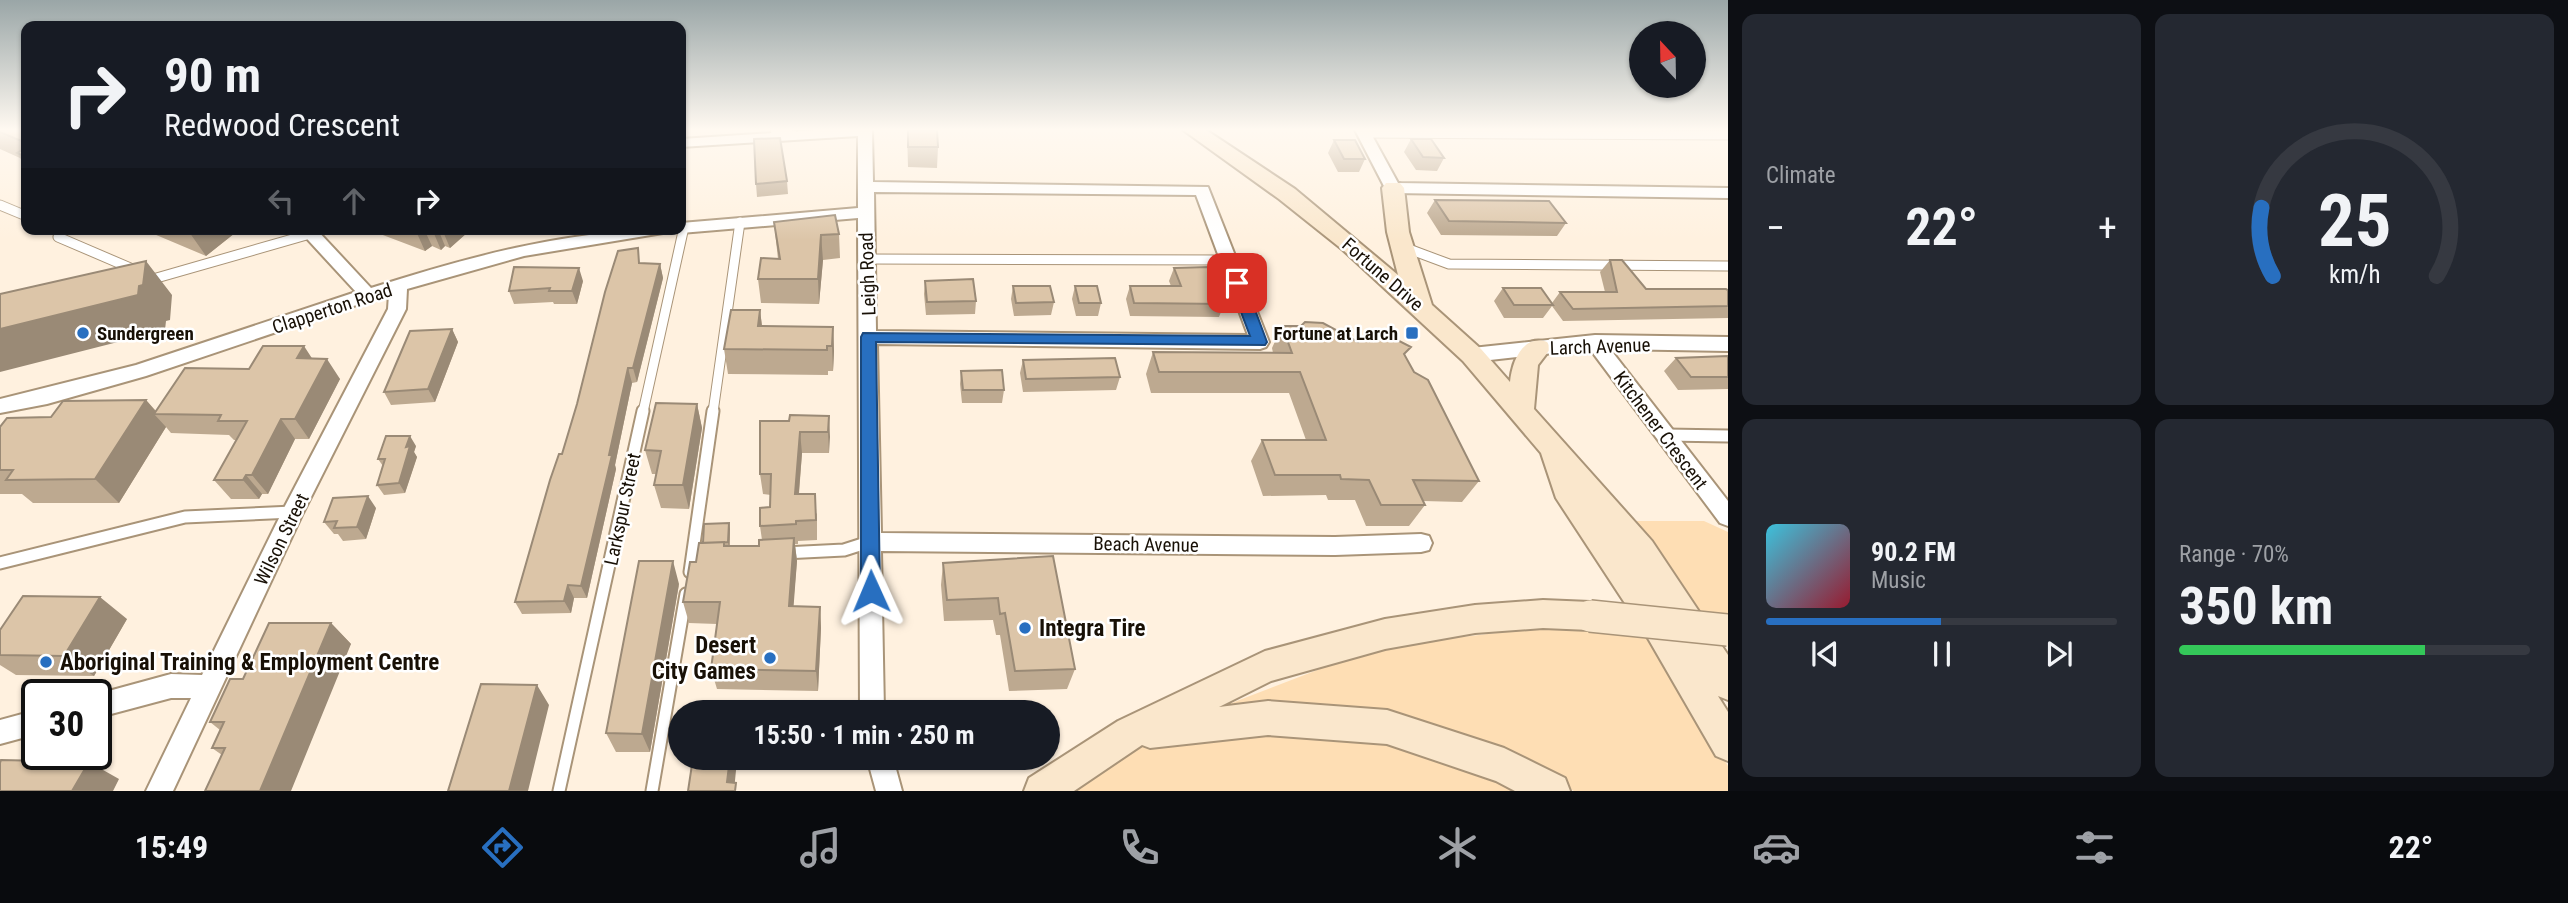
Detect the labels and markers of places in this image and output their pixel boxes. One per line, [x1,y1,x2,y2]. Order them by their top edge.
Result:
pin [1207,253,1267,313]
place label: Sundergreen [97,322,194,345]
place label: Fortune at Larch [1274,322,1398,345]
marker: Sundergreen [75,325,91,341]
marker: Fortune at Larch [1404,325,1420,341]
place label: Integra Tire [1039,615,1146,642]
marker: Integra Tire [1017,620,1033,636]
place label: Desert City Games [652,632,756,685]
place label: Aboriginal Training & Employment Centre [60,649,439,676]
marker: Desert City Games [762,650,778,666]
marker: Aboriginal Training & Employment Centre [38,654,54,670]

